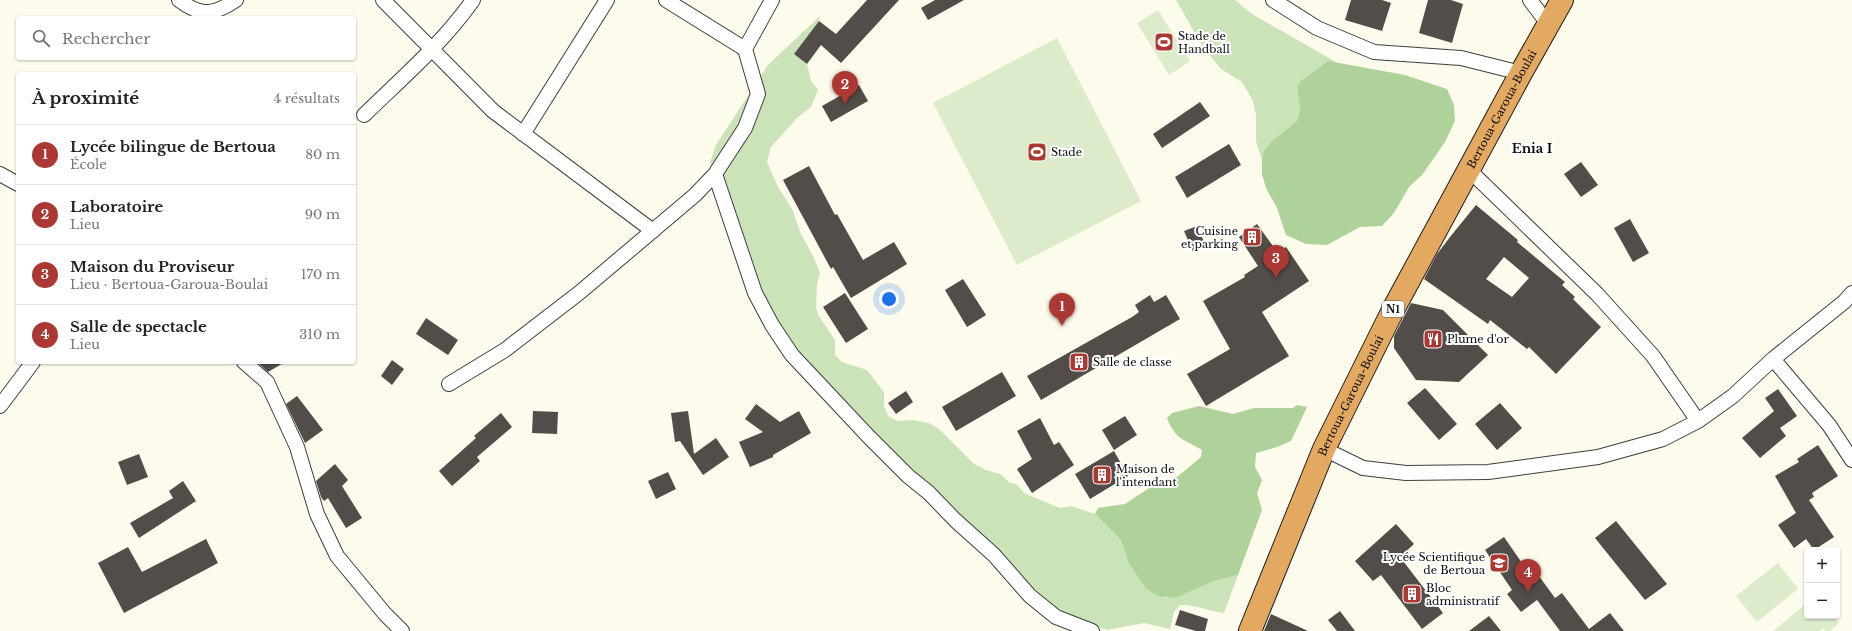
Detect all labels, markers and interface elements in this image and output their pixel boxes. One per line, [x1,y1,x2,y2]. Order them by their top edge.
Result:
search box [16,16,356,60]
icon: search [30,27,52,49]
text: Rechercher [62,29,150,48]
place label: Stade de Handball [1178,29,1230,56]
sports icon: Stade de Handball [1153,31,1175,53]
street label: Bertoua-Garoua-Boulai [1464,47,1540,171]
pin: 2 [832,71,858,104]
text: À proximité [32,88,139,109]
text: 4 résultats [273,90,340,107]
text: Lycée bilingue de Bertoua [70,137,276,156]
district label: Enia I [1512,140,1553,157]
sports icon: Stade [1026,141,1048,163]
place label: Stade [1051,145,1082,159]
text: 1 [42,146,48,163]
text: 80 m [305,146,340,163]
text: École [70,156,107,173]
text: Laboratoire [70,197,163,216]
text: 2 [41,206,49,223]
text: 90 m [305,206,340,223]
text: Lieu [70,216,100,233]
place label: Cuisine et parking [1181,224,1238,251]
building icon: Cuisine et parking [1241,226,1263,248]
pin: 3 [1263,245,1289,278]
text: Maison du Proviseur [70,257,234,276]
text: 3 [41,266,49,283]
text: 170 m [301,266,340,283]
text: Lieu · Bertoua-Garoua-Boulai [70,276,268,293]
your location [879,289,899,309]
pin: 1 [1049,293,1075,326]
road number: N1 [1382,301,1404,317]
text: Salle de spectacle [70,317,207,336]
text: 4 [41,326,49,343]
text: 310 m [299,326,340,343]
restaurant icon: Plume d'or [1422,328,1444,350]
place label: Plume d'or [1447,332,1510,346]
street label: Bertoua-Garoua-Boulai [1315,333,1386,458]
text: Lieu [70,336,100,353]
building icon: Salle de classe [1068,351,1090,373]
place label: Salle de classe [1093,355,1172,369]
place label: Maison de l'intendant [1116,462,1177,489]
building icon: Maison de l'intendant [1091,464,1113,486]
map controls [1804,547,1840,619]
button: + [1804,547,1840,583]
place label: Lycée Scientifique de Bertoua [1383,550,1486,577]
school or university icon: Lycée Scientifique de Bertoua [1488,552,1510,574]
pin: 4 [1515,559,1541,592]
place label: Bloc administratif [1426,581,1501,608]
building icon: Bloc administratif [1401,583,1423,605]
button: − [1804,583,1840,619]

